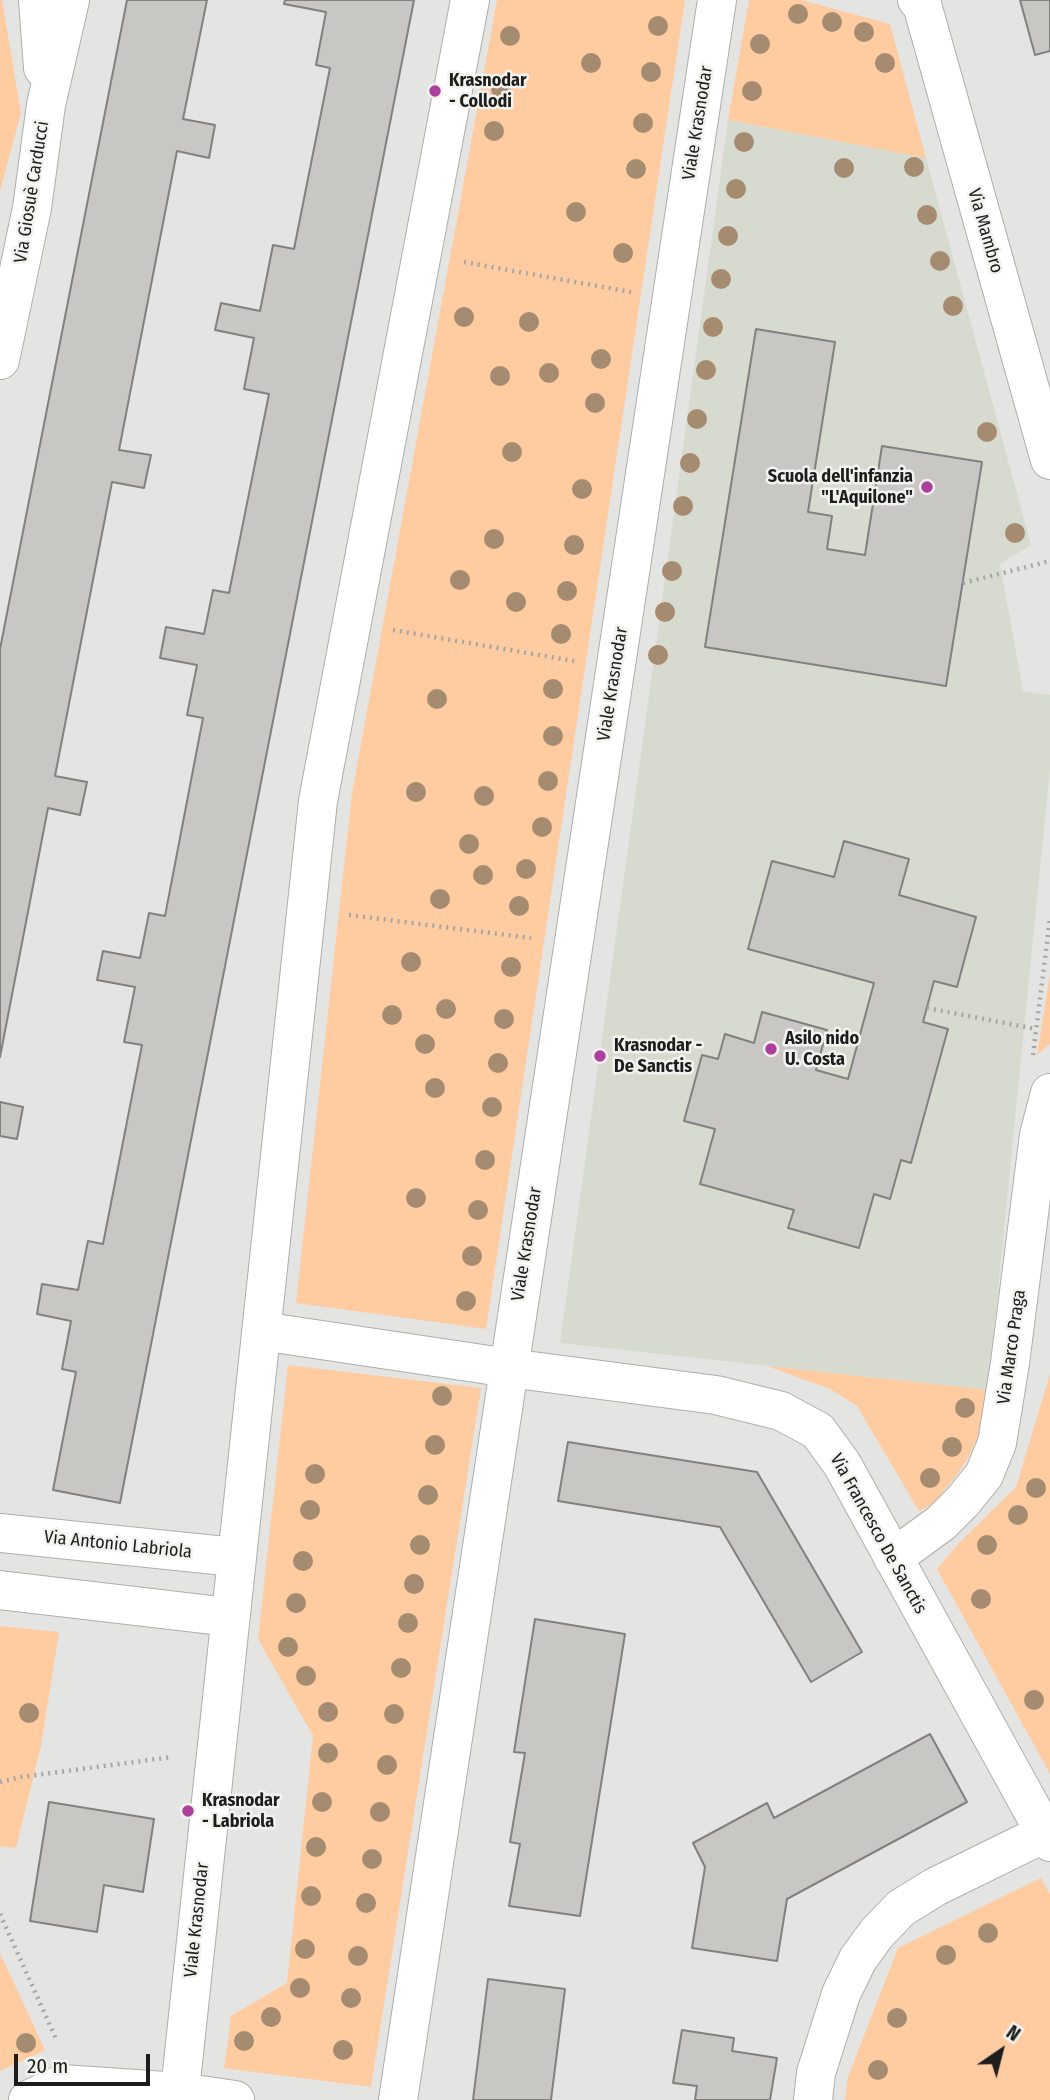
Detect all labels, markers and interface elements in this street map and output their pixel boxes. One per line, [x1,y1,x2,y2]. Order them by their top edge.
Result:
street label: Viale Krasnodar [678,64,718,182]
place label: Krasnodar - Collodi [449,70,527,112]
marker: Krasnodar - Collodi [427,83,443,99]
street label: Via Giosuè Carducci [10,119,54,265]
street label: Via Mambro [963,186,1007,276]
place label: Scuola dell'infanzia "L'Aquilone" [768,466,913,508]
marker: Scuola dell'infanzia "L'Aquilone" [919,479,935,495]
street label: Viale Krasnodar [593,625,633,743]
place label: Asilo nido U. Costa [785,1028,859,1070]
place label: Krasnodar - De Sanctis [614,1035,702,1078]
marker: Asilo nido U. Costa [763,1041,779,1057]
marker: Krasnodar - De Sanctis [592,1048,608,1064]
street label: Viale Krasnodar [507,1185,547,1303]
street label: Via Marco Praga [993,1288,1031,1406]
street label: Via Francesco De Sanctis [825,1450,931,1618]
street label: Via Antonio Labriola [43,1526,193,1564]
place label: Krasnodar - Labriola [202,1790,280,1832]
marker: Krasnodar - Labriola [180,1803,196,1819]
street label: Viale Krasnodar [180,1861,214,1979]
north arrow [966,2016,1036,2086]
text: N [1002,2021,1025,2046]
scale bar [18,2040,154,2084]
text: 20 m [27,2053,68,2079]

